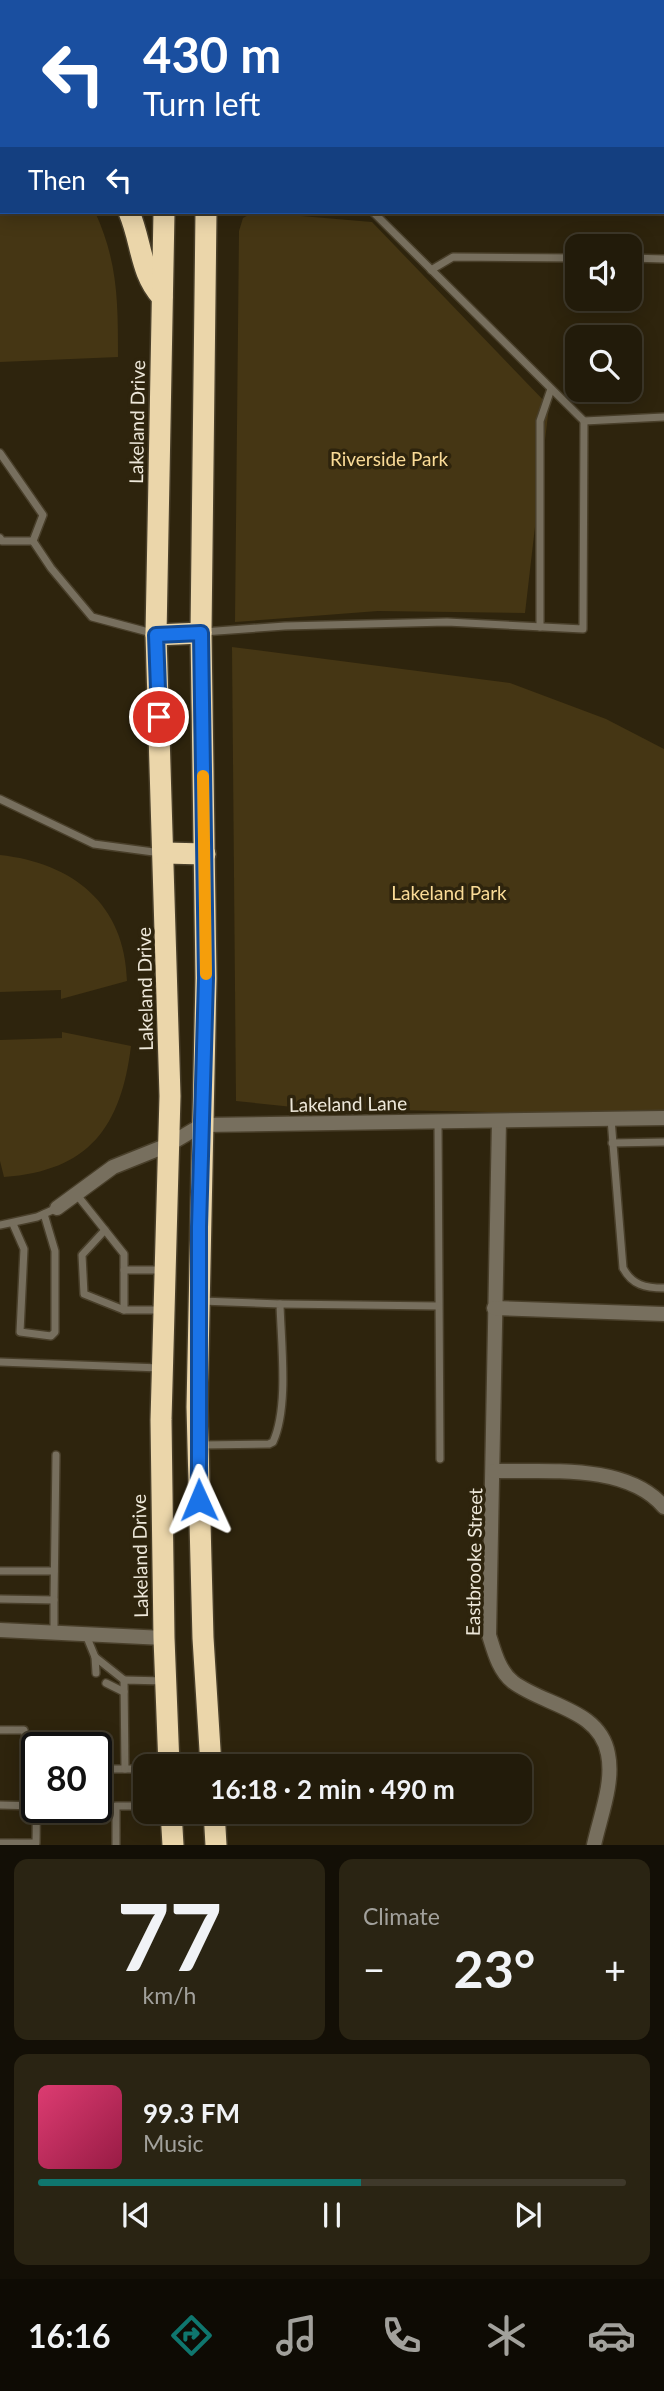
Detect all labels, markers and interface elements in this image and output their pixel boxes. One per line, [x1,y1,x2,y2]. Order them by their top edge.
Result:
text: 430 m [143,25,281,83]
icon: left [28,28,119,119]
text: Turn left [143,84,260,123]
icon: left [100,161,138,199]
text: Then [28,164,86,196]
map controls [565,234,642,402]
button: sound [565,234,642,311]
button: search [565,325,642,402]
street label: Lakeland Drive [124,360,149,484]
park label: Riverside Park [330,447,448,470]
pin [129,687,189,747]
icon: arrive [140,698,178,736]
park label: Lakeland Park [391,881,507,904]
street label: Lakeland Drive [132,927,157,1051]
street label: Lakeland Lane [289,1091,407,1116]
position arrow [162,1463,236,1537]
street label: Eastbrooke Street [461,1488,486,1636]
street label: Lakeland Drive [127,1494,152,1618]
speed limit sign: 80 [21,1732,112,1823]
text: 16:18 · 2 min · 490 m [210,1773,455,1805]
text: 77 [117,1881,222,1990]
text: Climate [363,1902,440,1930]
text: 23° [454,1937,535,1999]
text: − [363,1946,385,1992]
text: + [604,1946,626,1992]
text: km/h [143,1981,196,2009]
text: 99.3 FM [143,2097,240,2129]
text: Music [143,2129,203,2157]
icon: previous [117,2196,155,2234]
icon: pause [313,2196,351,2234]
icon: next [509,2196,547,2234]
icon: directions [167,2311,216,2360]
icon: music [272,2311,321,2360]
icon: phone [377,2311,426,2360]
icon: climate [482,2311,531,2360]
icon: car [587,2311,636,2360]
text: 16:16 [28,2316,111,2355]

